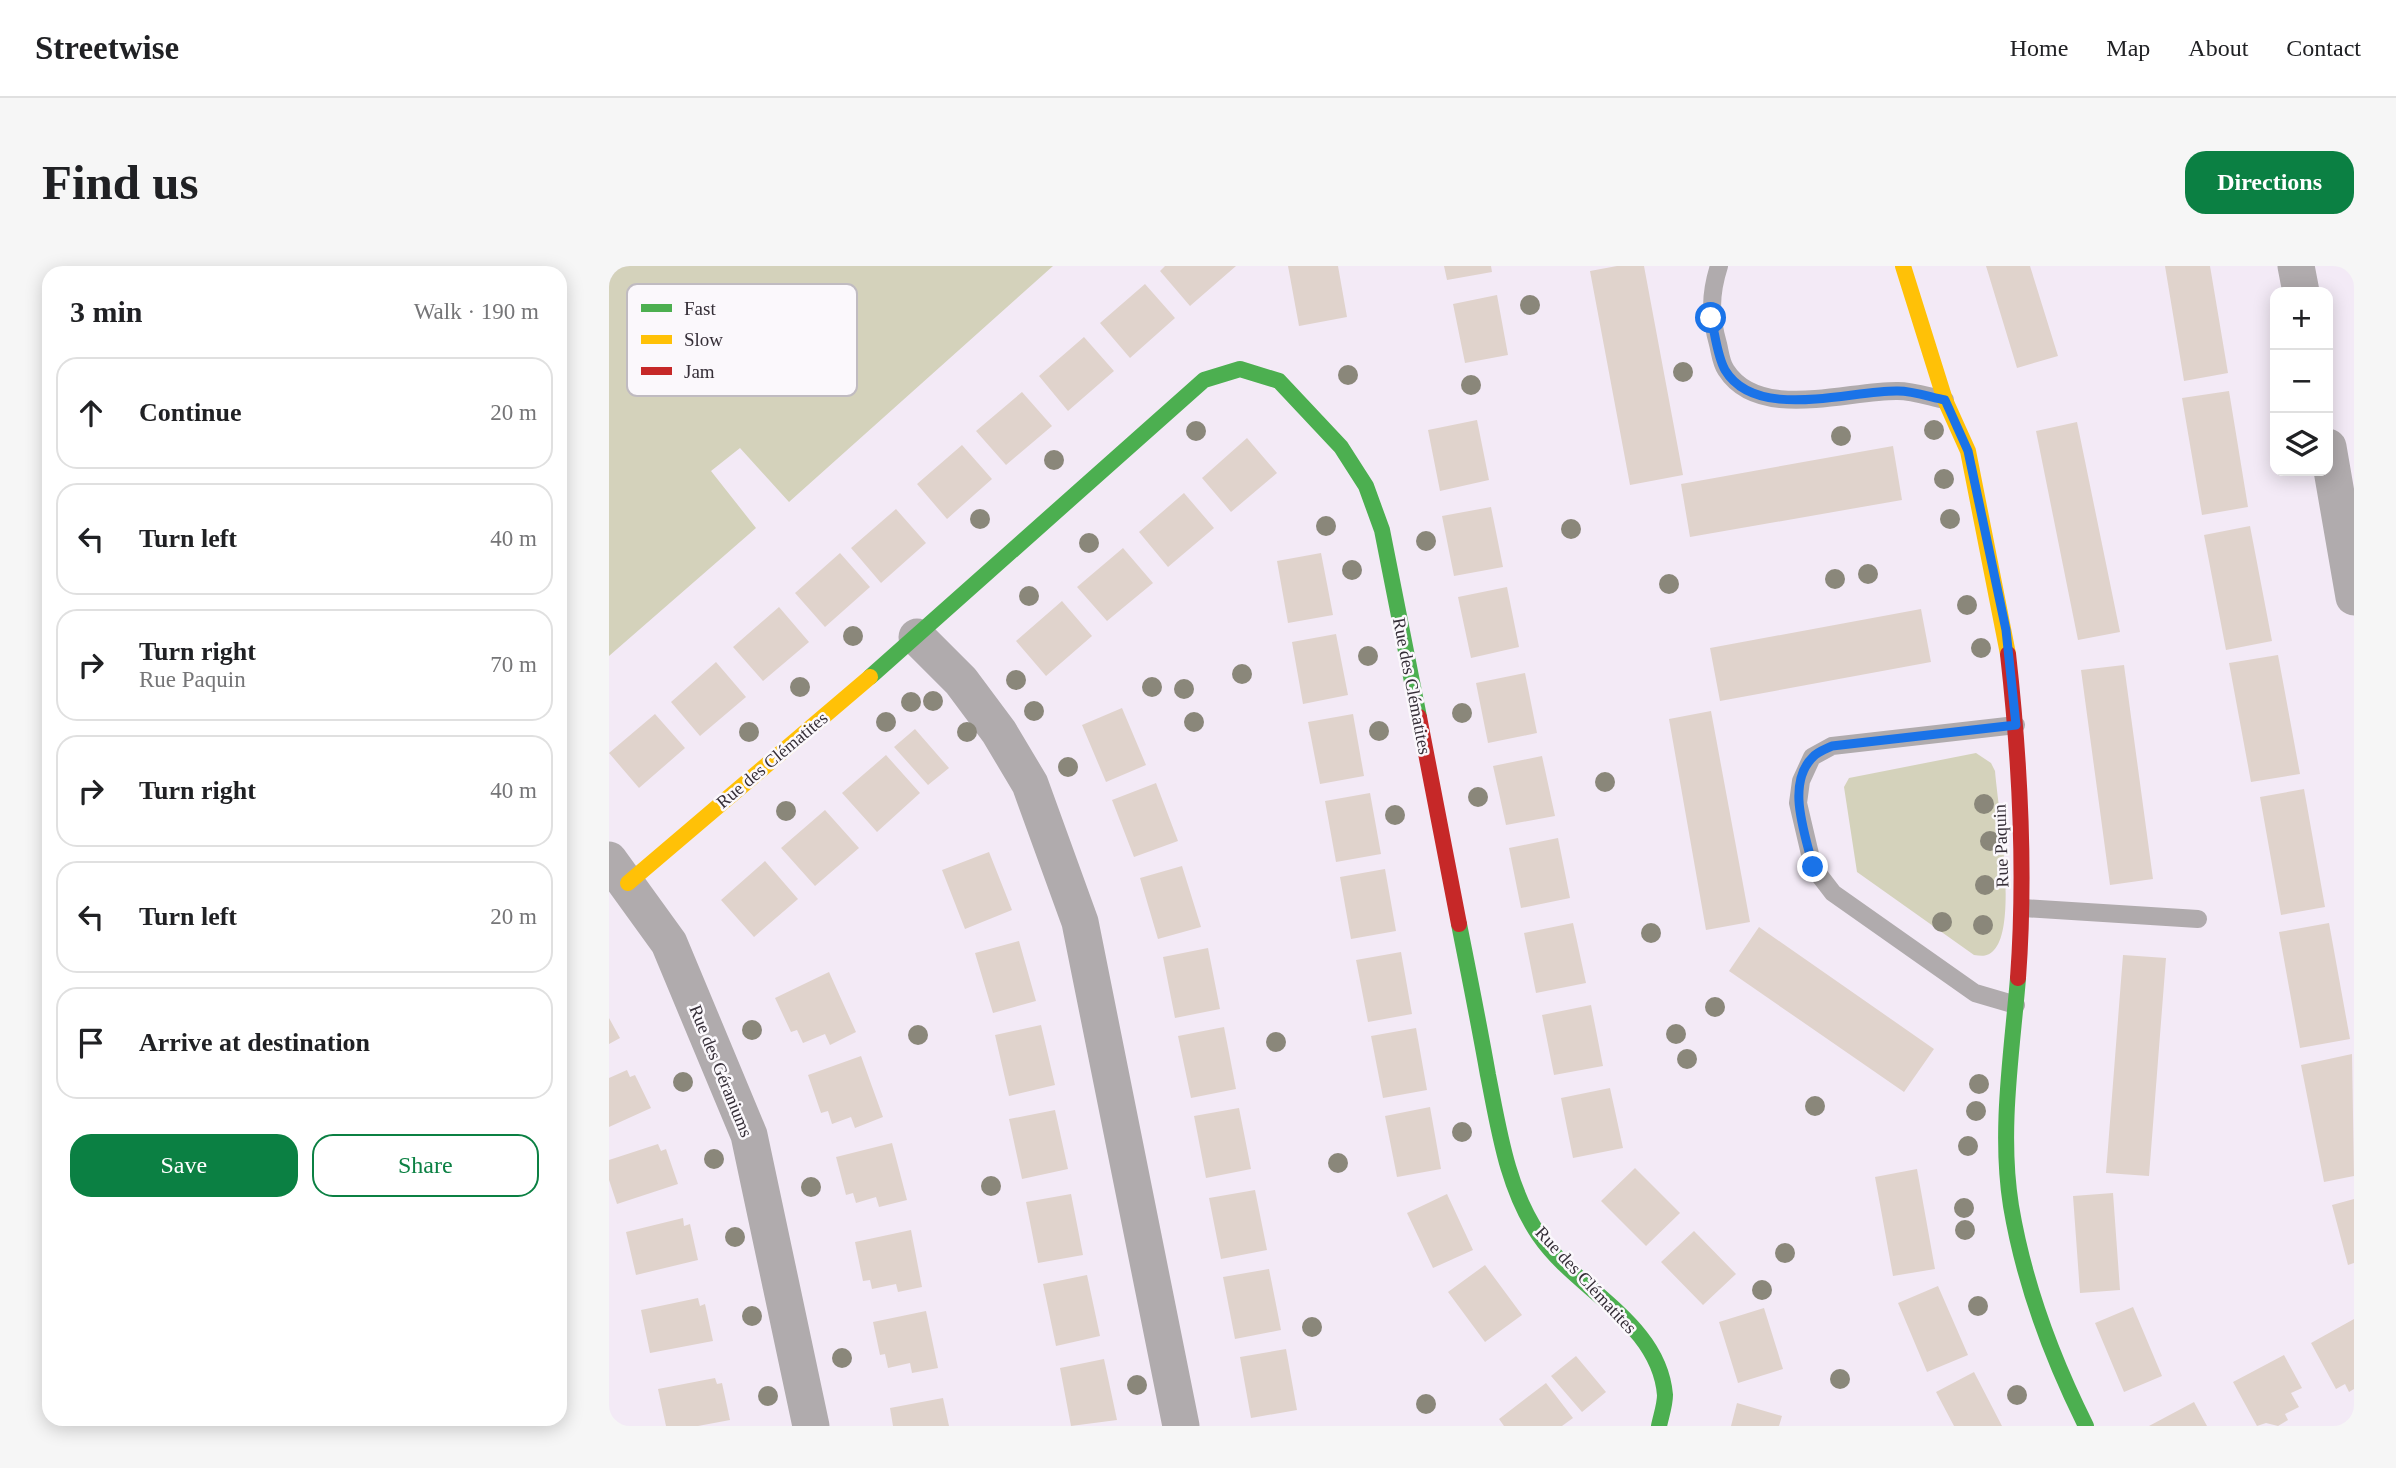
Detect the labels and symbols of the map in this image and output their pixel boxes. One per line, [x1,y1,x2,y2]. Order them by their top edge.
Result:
legend [627,284,857,396]
text: Fast [684,298,716,319]
route start [1695,302,1726,333]
text: Slow [684,329,723,350]
text: Jam [684,361,715,382]
street label: Rue des Clématites [1389,616,1435,756]
street label: Rue des Clématites [712,708,832,812]
street label: Rue Paquin [1990,804,2012,888]
route end [1797,851,1828,882]
street label: Rue des Géraniums [685,1002,757,1140]
street label: Rue des Clématites [1531,1222,1641,1338]

